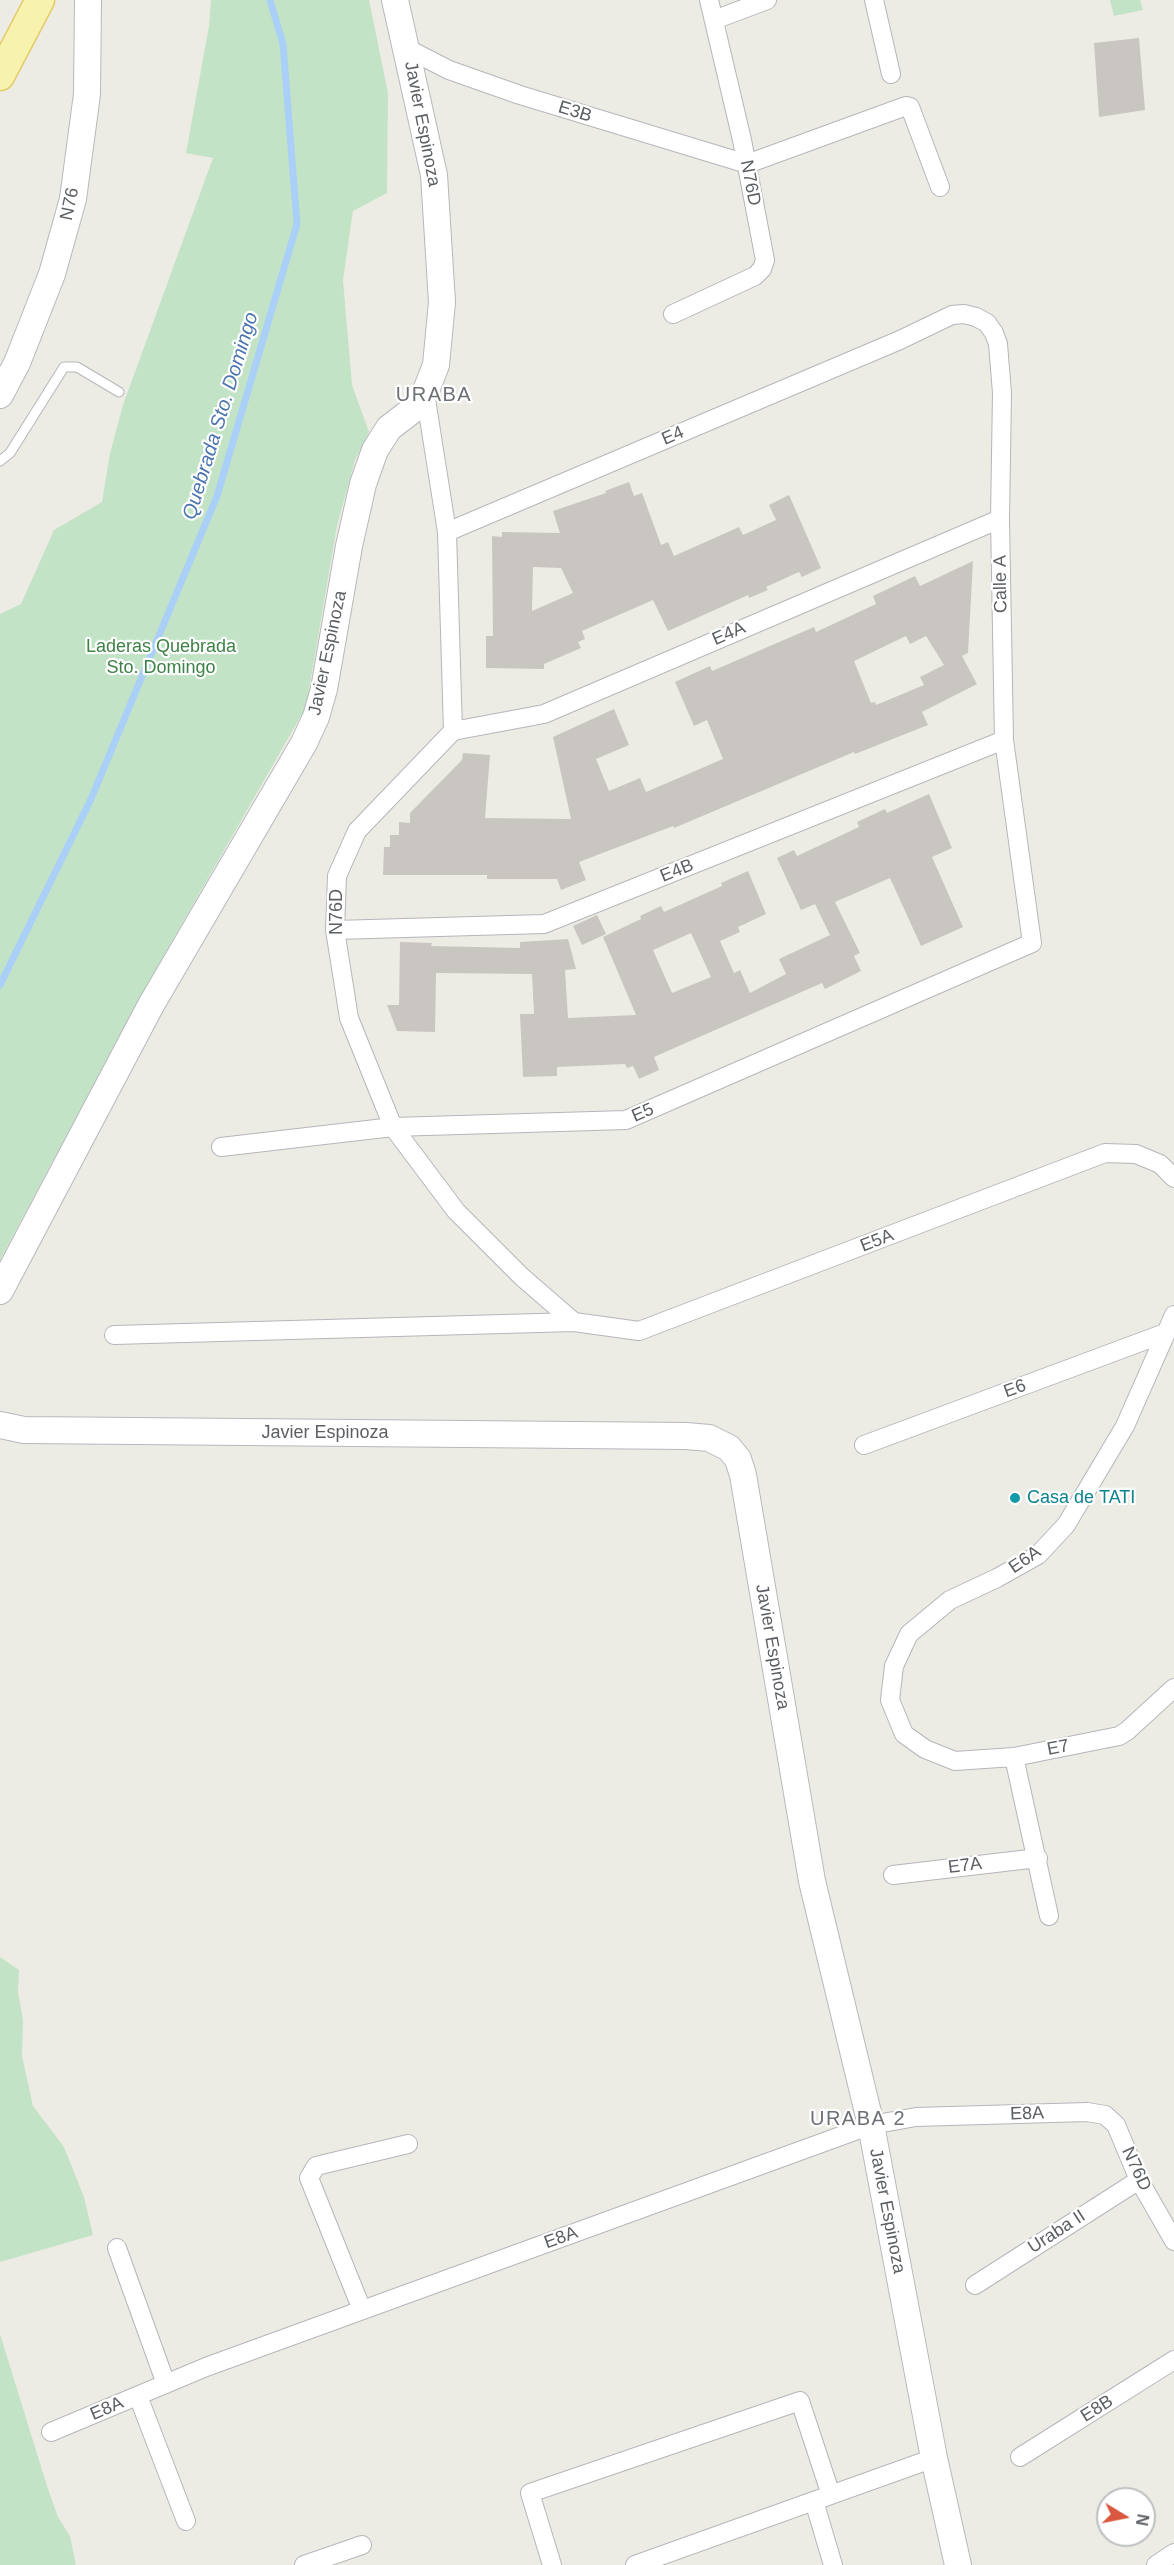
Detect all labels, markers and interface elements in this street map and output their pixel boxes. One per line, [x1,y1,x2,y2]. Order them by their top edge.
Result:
street label: Javier Espinoza [399,60,445,188]
street label: E3B [556,97,594,127]
street label: N76D [735,158,765,208]
street label: N76 [56,186,84,222]
water label: Quebrada Sto. Domingo [178,309,264,523]
district label: URABA [396,383,472,407]
street label: E4 [659,422,687,450]
street label: Calle A [990,555,1012,613]
street label: Javier Espinoza [304,589,352,717]
street label: E4A [709,617,749,651]
park label: Laderas Quebrada Sto. Domingo [86,636,236,678]
street label: E4B [657,855,697,887]
street label: N76D [326,889,348,935]
street label: E5 [629,1099,657,1127]
street label: E5A [857,1225,897,1257]
street label: E6 [1001,1375,1029,1403]
street label: Javier Espinoza [261,1422,389,1444]
place label: Casa de TATI [1027,1487,1135,1509]
marker: Casa de TATI [1008,1491,1022,1505]
street label: E6A [1005,1542,1045,1578]
street label: Javier Espinoza [750,1583,794,1711]
street label: E7 [1045,1735,1071,1761]
street label: E7A [947,1853,983,1879]
street label: E8A [1010,2103,1044,2125]
district label: URABA 2 [810,2107,906,2131]
street label: N76D [1116,2144,1156,2194]
street label: Javier Espinoza [864,2147,910,2275]
street label: Uraba II [1024,2206,1090,2258]
street label: E8A [541,2222,581,2254]
street label: E8B [1077,2391,1117,2427]
street label: E8A [87,2392,127,2426]
north arrow [1096,2487,1156,2547]
text: N [1133,2513,1152,2527]

